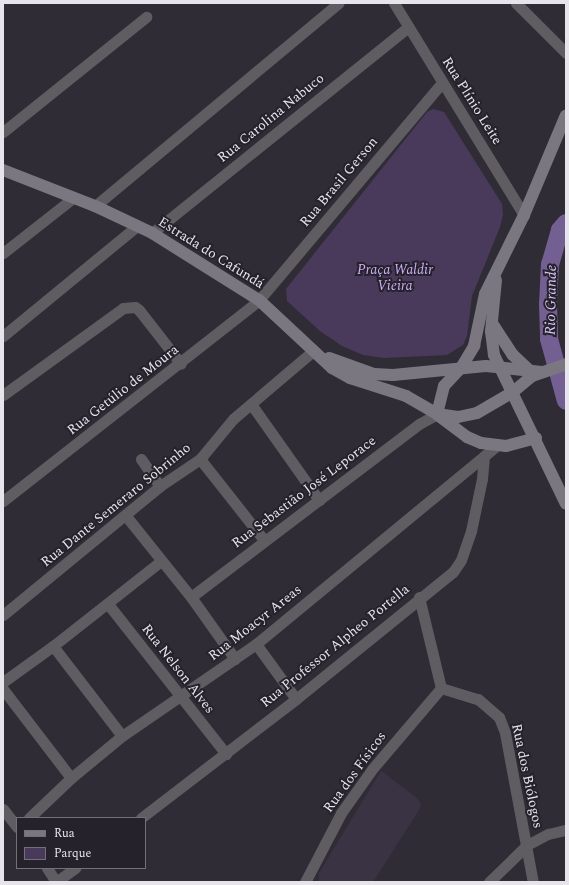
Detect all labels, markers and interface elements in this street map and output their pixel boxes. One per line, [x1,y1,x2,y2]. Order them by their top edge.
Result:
street label: Rua Plínio Leite [438,54,506,148]
street label: Rua Carolina Nabuco [214,70,328,166]
street label: Rua Brasil Gerson [297,134,381,230]
street label: Estrada do Cafundá [155,214,267,292]
park label: Praça Waldir Vieira [357,262,433,294]
water label: Rio Grande [541,265,561,335]
street label: Rua Getúlio de Moura [64,341,182,439]
street label: Rua Sebastião José Leporace [229,432,379,552]
street label: Rua Dante Semeraro Sobrinho [38,439,194,571]
street label: Rua Moacyr Areas [205,581,305,665]
street label: Rua Professor Alpheo Portella [257,581,413,711]
street label: Rua Nelson Alves [138,621,218,717]
street label: Rua dos Biólogos [508,722,546,830]
street label: Rua dos Físicos [320,728,390,816]
legend [16,817,146,869]
text: Rua [54,824,75,843]
text: Parque [54,844,91,863]

